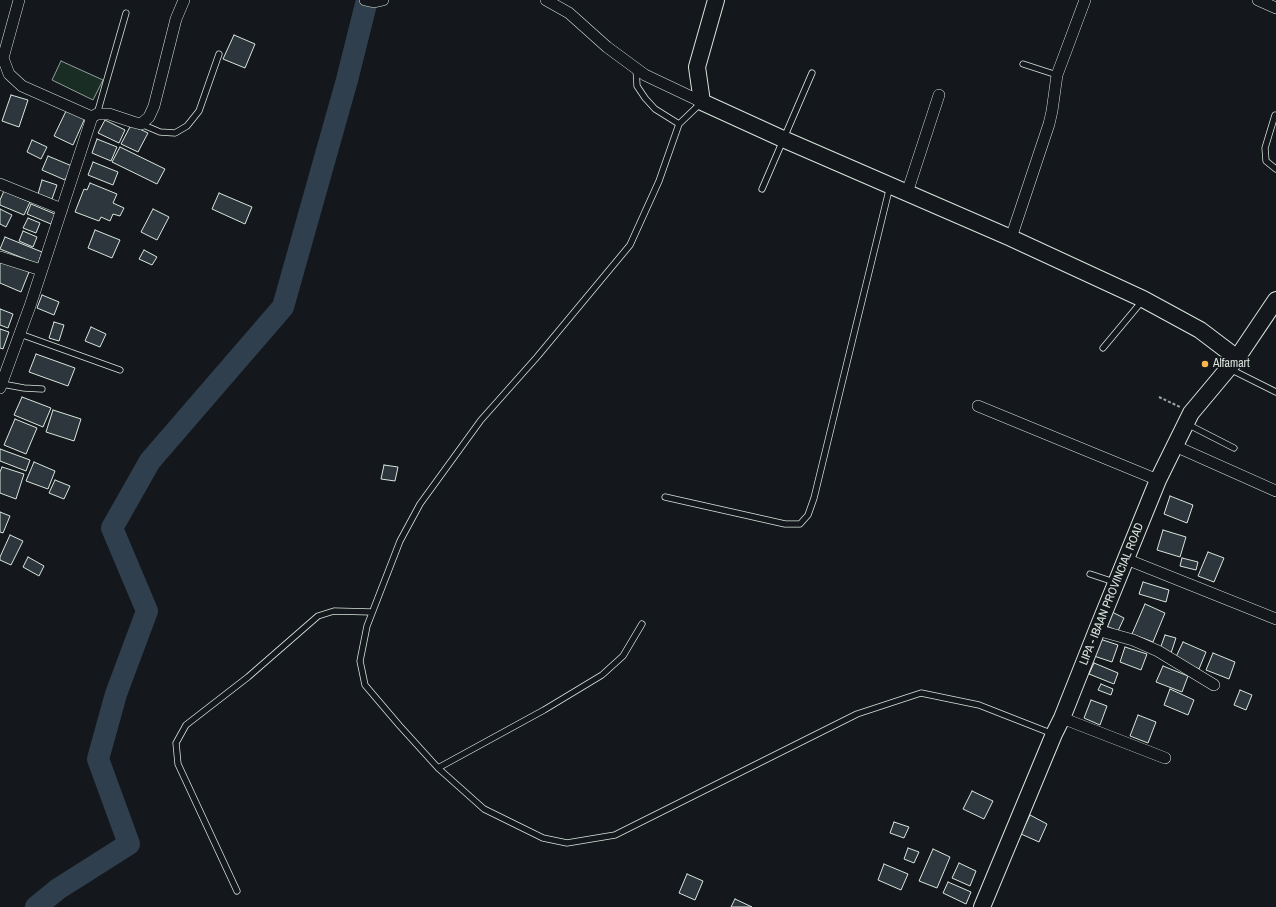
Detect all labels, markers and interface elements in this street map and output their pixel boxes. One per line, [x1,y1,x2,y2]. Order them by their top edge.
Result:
place label: Alfamart [1213,357,1250,371]
marker: Alfamart [1200,359,1210,369]
street label: LIPA - IBAAN PROVINCIAL ROAD [1077,521,1147,667]

